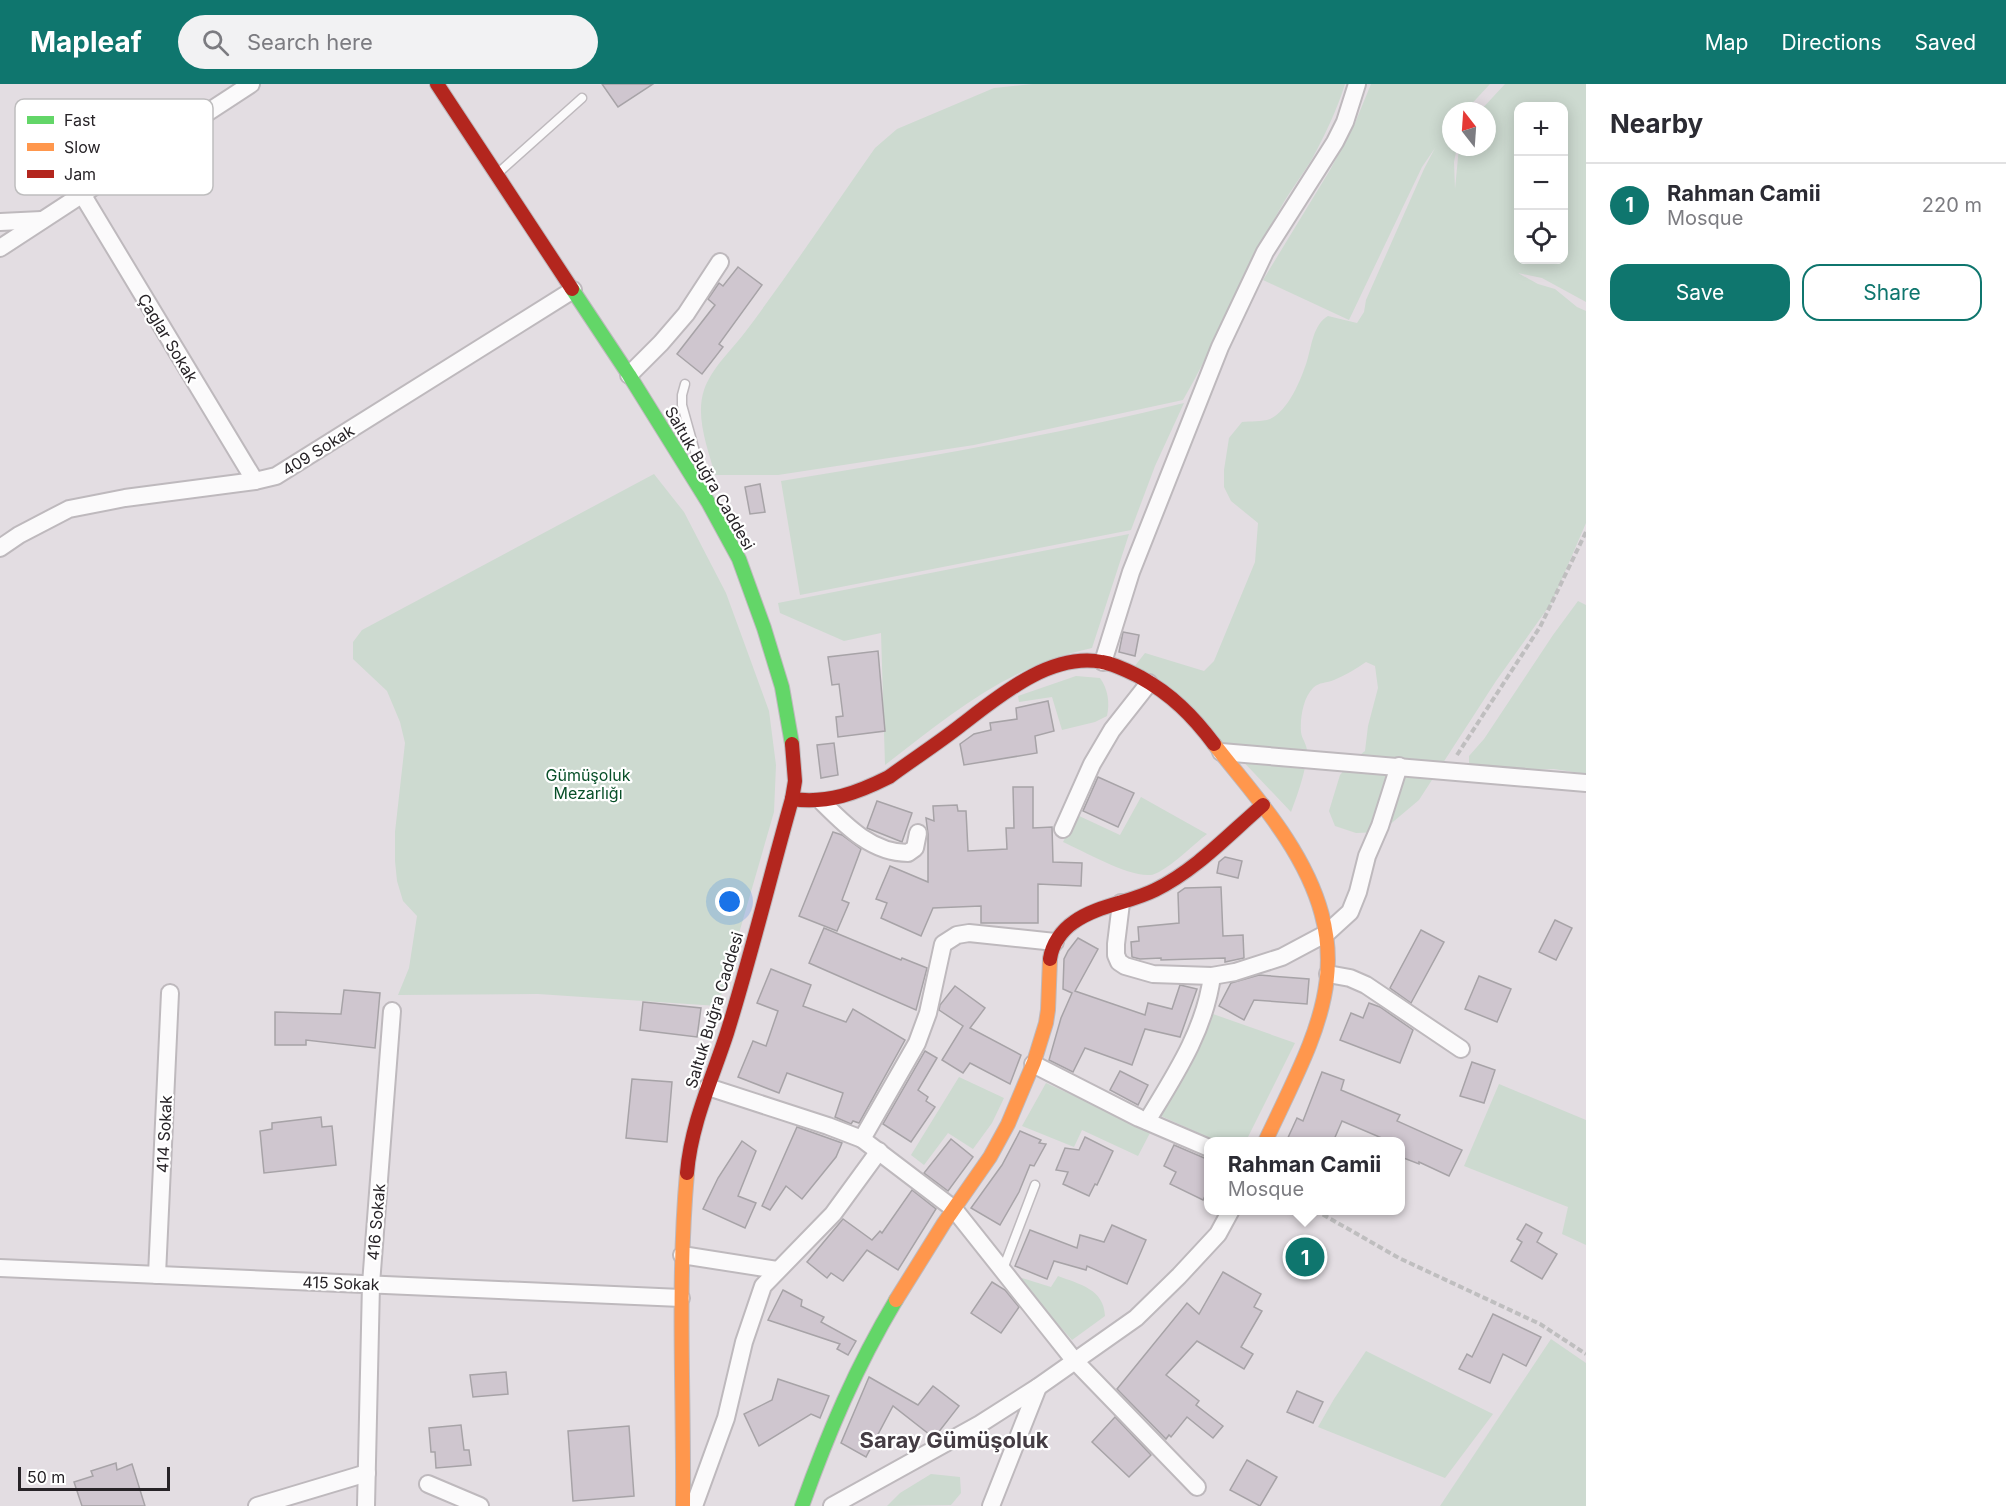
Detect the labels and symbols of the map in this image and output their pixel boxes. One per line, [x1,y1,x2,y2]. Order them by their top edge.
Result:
legend [15,99,213,195]
north arrow [1442,102,1496,156]
text: Fast [64,110,96,130]
text: Slow [64,137,101,157]
text: Jam [64,164,96,184]
street label: Çaglar Sokak [134,290,203,386]
street label: Saltuk Buğra Caddesi [661,403,759,553]
street label: 409 Sokak [278,420,358,480]
park label: Gümüşoluk Mezarlığı [545,765,631,803]
your location [715,887,744,916]
street label: Saltuk Buğra Caddesi [681,929,747,1091]
street label: 414 Sokak [152,1094,176,1173]
street label: 416 Sokak [363,1182,389,1261]
pin: 1 [1286,1234,1324,1280]
street label: 415 Sokak [302,1272,380,1294]
district label: Saray Gümüşoluk [860,1427,1049,1453]
scale bar [18,1464,170,1492]

